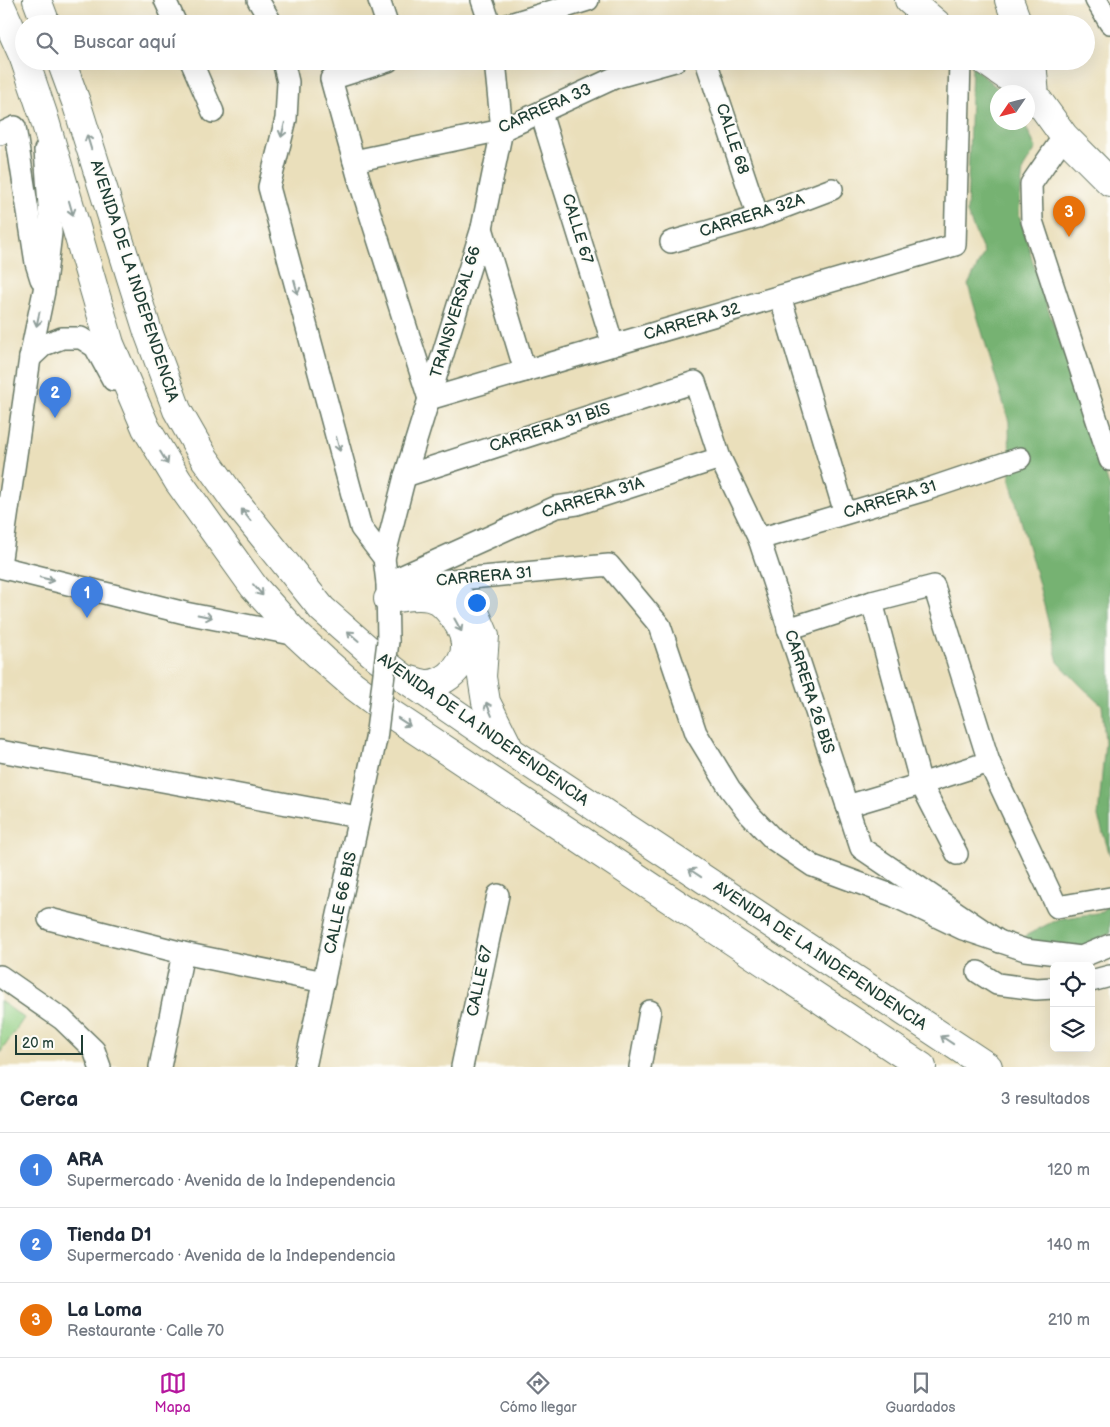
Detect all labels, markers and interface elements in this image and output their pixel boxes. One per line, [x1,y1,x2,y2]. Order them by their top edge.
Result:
search box [15,15,1095,70]
icon: search [33,29,61,57]
text: Buscar aquí [73,31,176,54]
street label: CARRERA 33 [496,80,595,138]
north arrow [990,85,1035,130]
street label: CALLE 68 [712,101,752,177]
one-way arrow [278,122,287,138]
one-way arrow [83,135,93,151]
street label: AVENIDA DE LA INDEPENDENCIA [86,158,182,405]
street label: CARRERA 32A [697,190,807,242]
street label: CALLE 67 [557,192,597,266]
pin: 3 [1053,196,1085,237]
one-way arrow [66,200,76,216]
street label: TRANSVERSAL 66 [427,244,485,380]
one-way arrow [292,279,301,295]
street label: CARRERA 32 [642,299,743,345]
one-way arrow [33,311,42,327]
pin: 2 [39,377,71,418]
street label: CARRERA 31 BIS [487,400,613,456]
one-way arrow [334,436,344,452]
one-way arrow [159,450,169,464]
street label: CARRERA 31A [540,473,647,523]
street label: CARRERA 31 [841,477,939,523]
one-way arrow [241,508,251,522]
street label: CARRERA 31 [435,563,533,591]
one-way arrow [39,575,55,584]
pin: 1 [71,577,103,618]
one-way arrow [252,584,263,597]
your location [464,590,490,616]
one-way arrow [197,612,213,622]
one-way arrow [453,618,463,633]
street label: CARRERA 26 BIS [780,628,838,756]
one-way arrow [347,631,360,642]
street label: AVENIDA DE LA INDEPENDENCIA [374,650,592,811]
one-way arrow [483,702,493,717]
one-way arrow [396,717,410,727]
street label: CALLE 66 BIS [321,850,361,956]
one-way arrow [688,868,702,878]
street label: AVENIDA DE LA INDEPENDENCIA [710,877,930,1035]
street label: CALLE 67 [463,944,497,1018]
map controls [1050,962,1095,1052]
button: locate [1050,962,1095,1007]
button: layers [1050,1007,1095,1052]
scale bar [15,1032,82,1055]
text: 20 m [22,1035,54,1052]
one-way arrow [940,1035,954,1045]
text: Cerca [20,1087,78,1112]
text: 3 resultados [1001,1090,1090,1109]
text: ARA [67,1149,103,1172]
text: 1 [33,1161,39,1180]
text: 120 m [1047,1161,1090,1180]
text: Supermercado · Avenida de la Independencia [67,1172,395,1191]
text: Tienda D1 [67,1224,152,1247]
text: 2 [31,1236,41,1255]
text: 140 m [1047,1236,1090,1255]
text: Supermercado · Avenida de la Independencia [67,1247,395,1266]
text: La Loma [67,1299,142,1322]
text: 3 [31,1311,41,1330]
text: 210 m [1048,1311,1090,1330]
text: Restaurante · Calle 70 [67,1322,224,1341]
tab: Mapa [155,1369,191,1416]
tab: Cómo llegar [500,1369,576,1416]
tab: Guardados [886,1369,955,1416]

